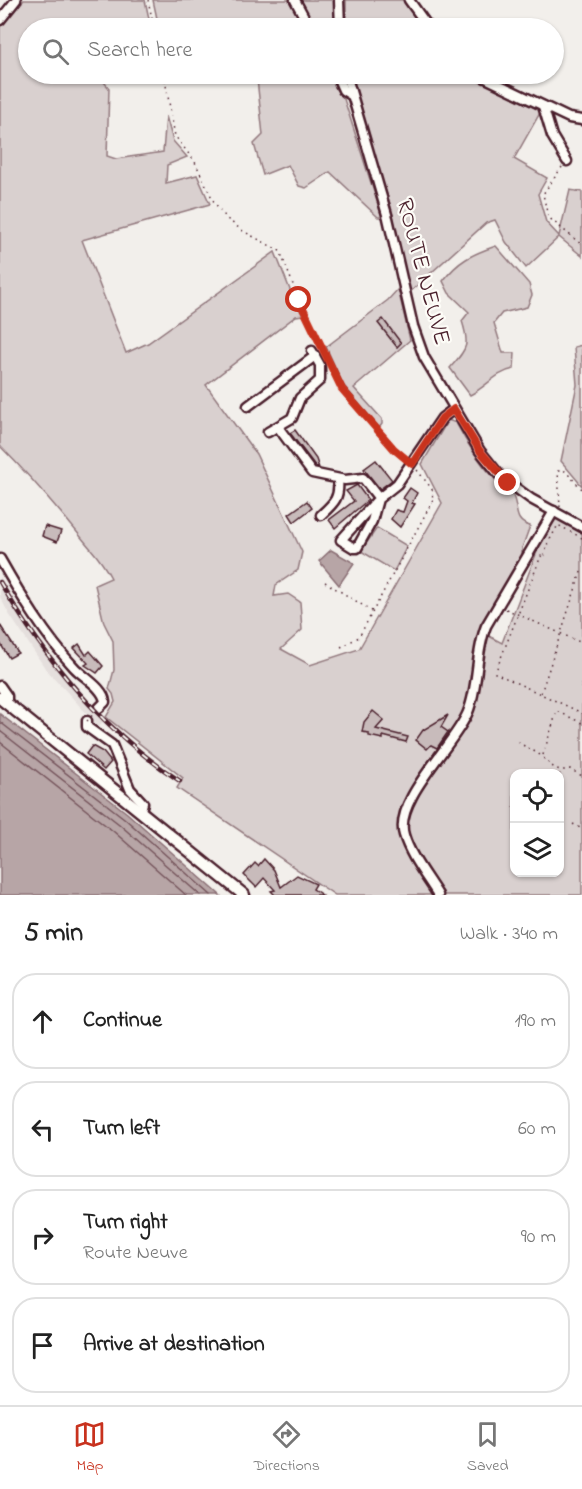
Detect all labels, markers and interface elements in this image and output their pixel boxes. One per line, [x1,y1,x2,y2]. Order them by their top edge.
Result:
search box [18,18,564,84]
icon: search [39,35,72,68]
text: Search here [87,35,192,67]
street label: ROUTE NEUVE [386,195,458,349]
route start [285,286,311,312]
route end [494,469,520,495]
map controls [510,769,564,877]
button: locate [510,769,564,823]
button: layers [510,823,564,877]
text: 5 min [24,915,83,953]
text: Walk · 340 m [460,920,558,949]
icon: ahead [26,1005,59,1038]
text: Continue [83,1005,162,1037]
text: 190 m [514,1007,556,1036]
icon: left [26,1113,59,1146]
text: Turn left [83,1113,160,1145]
text: 60 m [518,1115,556,1144]
text: Turn right [83,1207,168,1239]
icon: right [26,1221,59,1254]
text: 90 m [521,1223,556,1252]
text: Route Neuve [83,1239,188,1268]
icon: arrive [26,1329,59,1362]
text: Arrive at destination [83,1329,265,1361]
tab: Map [73,1418,106,1478]
tab: Directions [253,1418,320,1478]
tab: Saved [467,1418,509,1478]

